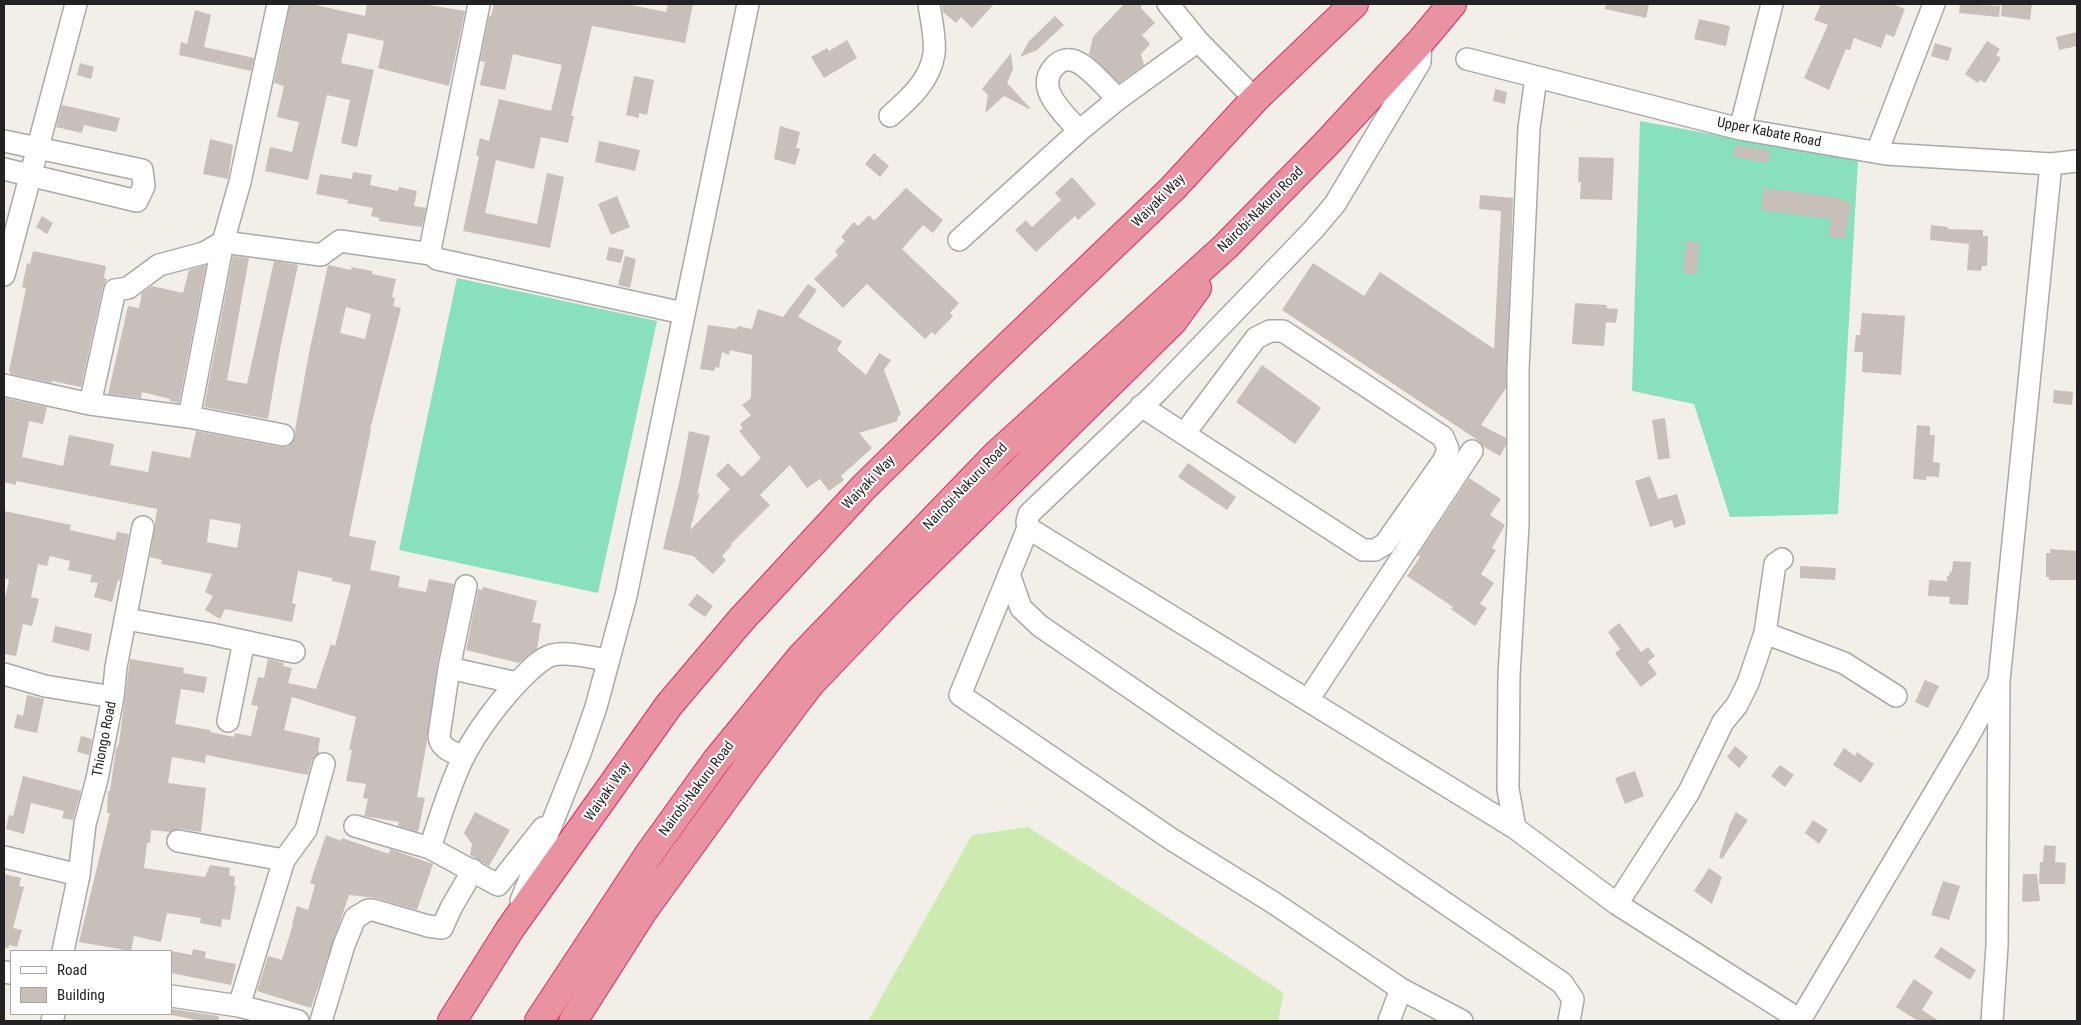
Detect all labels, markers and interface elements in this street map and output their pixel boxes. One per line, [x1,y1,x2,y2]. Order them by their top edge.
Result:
street label: Upper Kabate Road [1716,115,1822,151]
street label: Nairobi-Nakuru Road [1215,164,1307,256]
street label: Waiyaki Way [1129,171,1189,231]
street label: Nairobi-Nakuru Road [920,440,1012,534]
street label: Waiyaki Way [839,453,899,513]
street label: Thiongo Road [89,700,121,778]
street label: Nairobi-Nakuru Road [656,738,738,840]
street label: Waiyaki Way [582,759,634,825]
legend [10,950,172,1015]
text: Road [57,961,87,979]
text: Building [57,986,105,1004]

